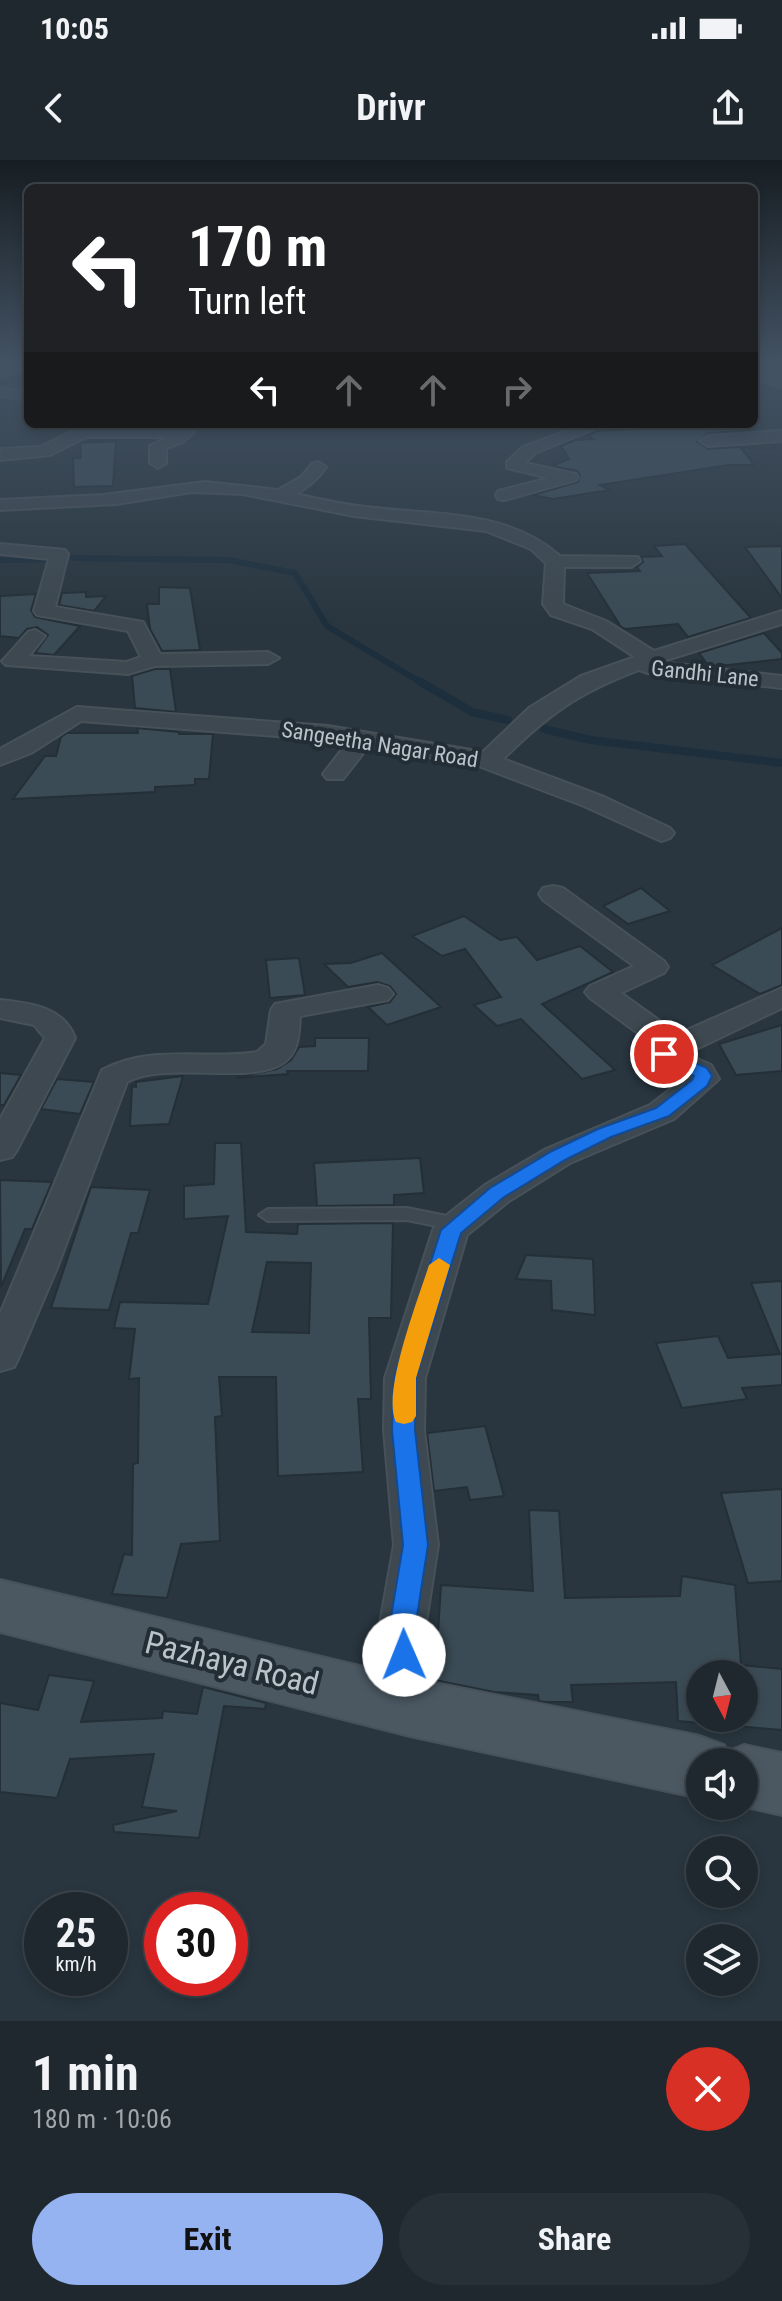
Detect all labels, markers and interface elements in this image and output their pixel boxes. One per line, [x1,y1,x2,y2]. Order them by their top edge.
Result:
text: 10:05 [40,11,109,46]
icon: back [32,86,76,130]
icon: share [706,86,750,130]
text: Drivr [356,87,426,129]
text: 170 m [188,214,327,280]
icon: left [56,216,160,320]
text: Turn left [188,281,306,323]
icon: left [243,368,287,412]
icon: ahead [327,368,371,412]
icon: ahead [411,368,455,412]
icon: right [495,368,539,412]
street label: Gandhi Lane [650,655,760,692]
street label: Sangeetha Nagar Road [280,717,480,772]
pin [630,1020,698,1088]
icon: arrive [642,1032,686,1076]
position arrow [362,1613,446,1697]
street label: Pazhaya Road [141,1623,323,1703]
north arrow [686,1660,758,1732]
map controls [686,1660,758,1996]
button: sound [686,1748,758,1820]
button: search [686,1836,758,1908]
speed limit sign: 30 [144,1892,248,1996]
text: 25 [56,1910,96,1957]
button: layers [686,1924,758,1996]
text: km/h [55,1952,97,1976]
text: 1 min [32,2045,139,2102]
button: close [666,2047,750,2131]
text: 180 m · 10:06 [32,2104,172,2134]
button: Exit [32,2193,383,2285]
button: Share [399,2193,750,2285]

